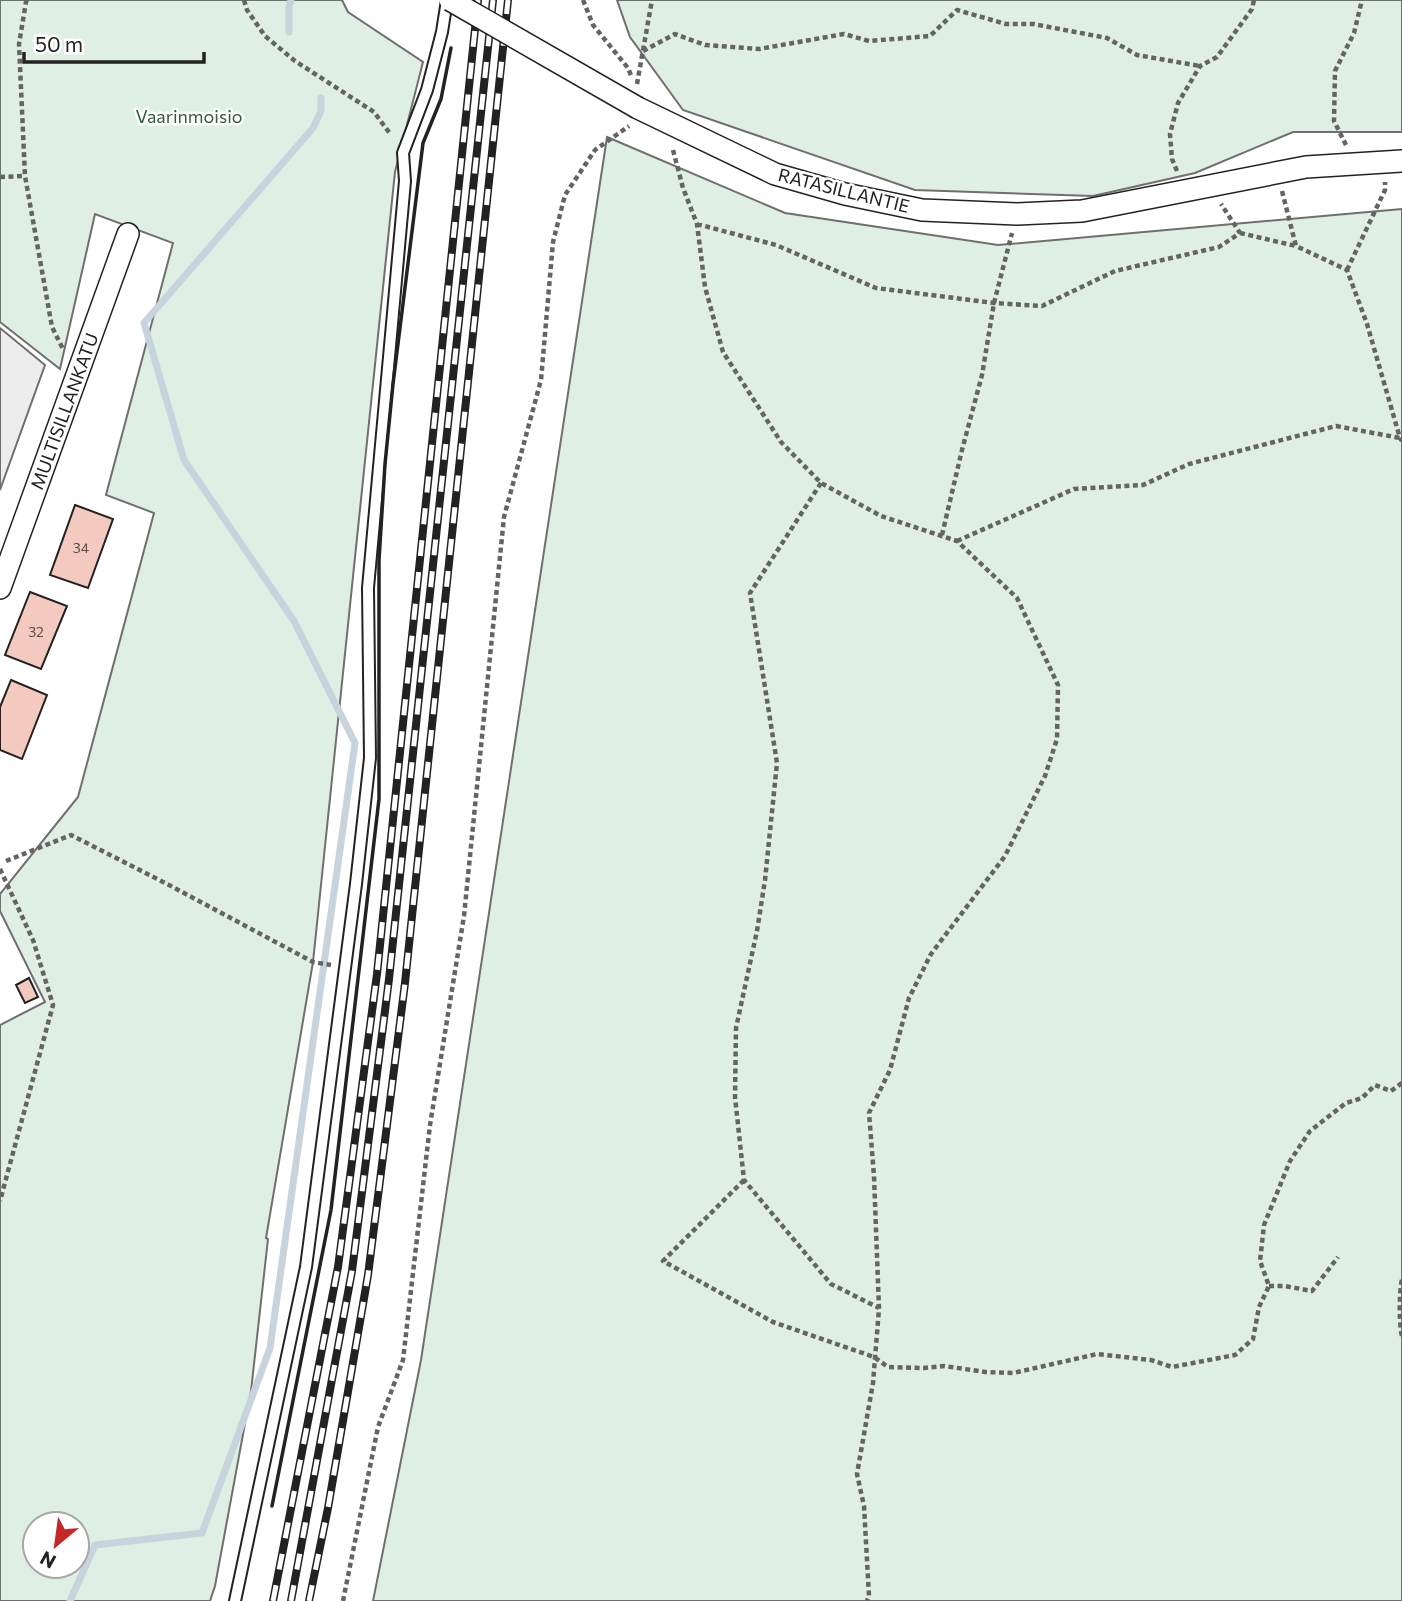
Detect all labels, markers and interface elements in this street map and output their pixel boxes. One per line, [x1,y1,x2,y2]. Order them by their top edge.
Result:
scale bar [24,21,205,65]
text: 50 m [35,31,83,56]
park label: Vaarinmoisio [135,105,243,127]
street label: RATASILLANTIE [776,163,912,217]
street label: MULTISILLANKATU [25,330,103,492]
house number: 34 [73,539,90,556]
house number: 32 [28,623,44,640]
north arrow [21,1510,91,1580]
text: N [36,1547,59,1574]

